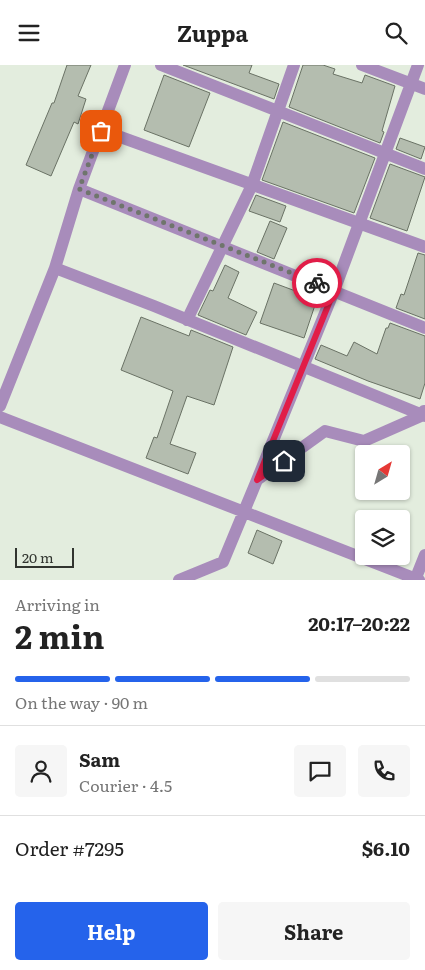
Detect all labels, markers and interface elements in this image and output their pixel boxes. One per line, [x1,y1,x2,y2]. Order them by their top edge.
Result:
text: Zuppa [177,16,248,49]
icon: menu [15,19,43,47]
icon: search [382,19,410,47]
pin [80,110,122,152]
icon: bag [87,117,115,145]
courier [292,258,342,308]
icon: bike [303,269,331,297]
pin [263,440,305,482]
north arrow [355,445,410,500]
map controls [355,445,410,565]
icon: home [270,447,298,475]
button: layers [355,510,410,565]
scale bar [15,545,74,568]
text: 20 m [22,547,54,567]
text: Arriving in [15,592,100,616]
text: 20:17–20:22 [308,609,410,637]
text: 2 min [15,611,104,659]
text: On the way · 90 m [15,690,148,714]
button: person [15,745,67,797]
text: Sam [79,745,120,773]
button: chat [294,745,346,797]
button: phone [358,745,410,797]
text: Courier · 4.5 [79,773,172,797]
text: Order #7295 [15,834,124,862]
text: $6.10 [362,834,410,862]
button: Help [15,902,208,960]
button: Share [218,902,410,960]

